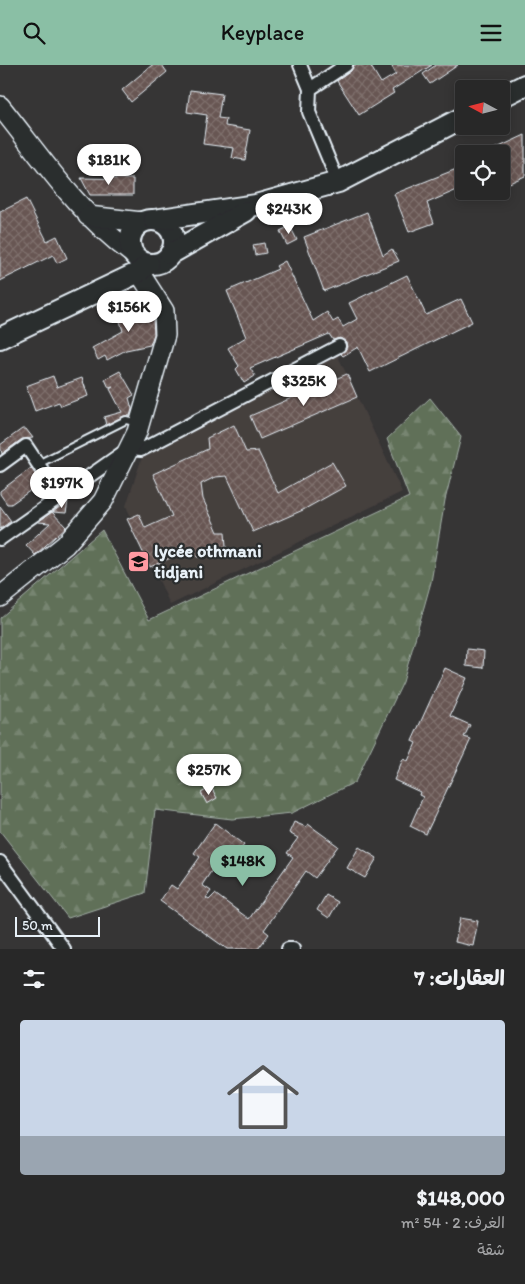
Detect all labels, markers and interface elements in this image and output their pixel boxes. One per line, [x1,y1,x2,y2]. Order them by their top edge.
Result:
icon: search [20,19,48,47]
text: Keyplace [221,19,304,46]
icon: menu [477,19,505,47]
north arrow [455,80,510,135]
map controls [455,80,510,200]
pin: $181K [74,143,144,186]
button: locate [455,145,510,200]
text: $181K [88,150,130,169]
pin: $243K [254,193,324,235]
text: $243K [266,199,312,218]
pin: $156K [94,291,164,333]
text: $156K [108,297,150,316]
pin: $325K [269,365,339,407]
text: $325K [282,371,326,390]
pin: $197K [27,467,97,509]
text: $197K [41,473,83,492]
place label: lycée othmani tidjani [154,540,262,583]
school or university icon: lycée othmani tidjani [126,549,150,573]
pin: $257K [174,753,244,796]
text: $257K [187,760,231,779]
pin: $148K [208,845,278,887]
text: $148K [221,851,265,870]
scale bar [15,914,100,937]
text: 50 m [22,917,53,934]
icon: filters [20,965,48,993]
text: العقارات: 7 [414,965,505,990]
icon: home [218,1052,308,1142]
text: $148,000 [417,1185,505,1210]
text: الغرف: 2 · 54 m² [401,1213,505,1232]
text: شقة [477,1240,505,1259]

